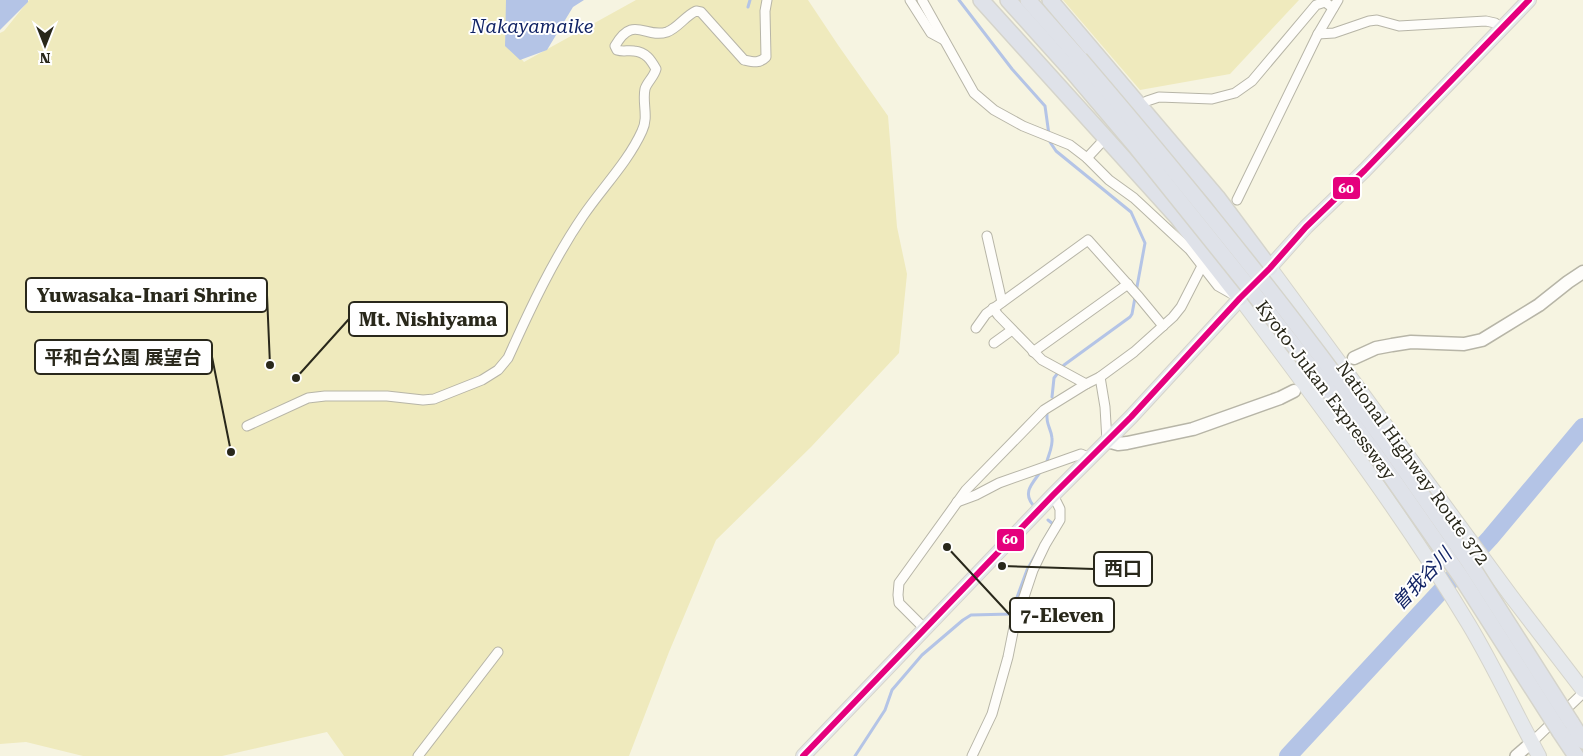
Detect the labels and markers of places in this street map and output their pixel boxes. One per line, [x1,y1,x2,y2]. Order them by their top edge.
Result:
callout: Yuwasaka-Inari Shrine [26,278,267,312]
callout: Mt. Nishiyama [349,302,507,336]
callout: 平和台公園 展望台 [35,340,212,374]
callout: 西口 [1094,552,1152,586]
callout: 7-Eleven [1010,598,1114,632]

